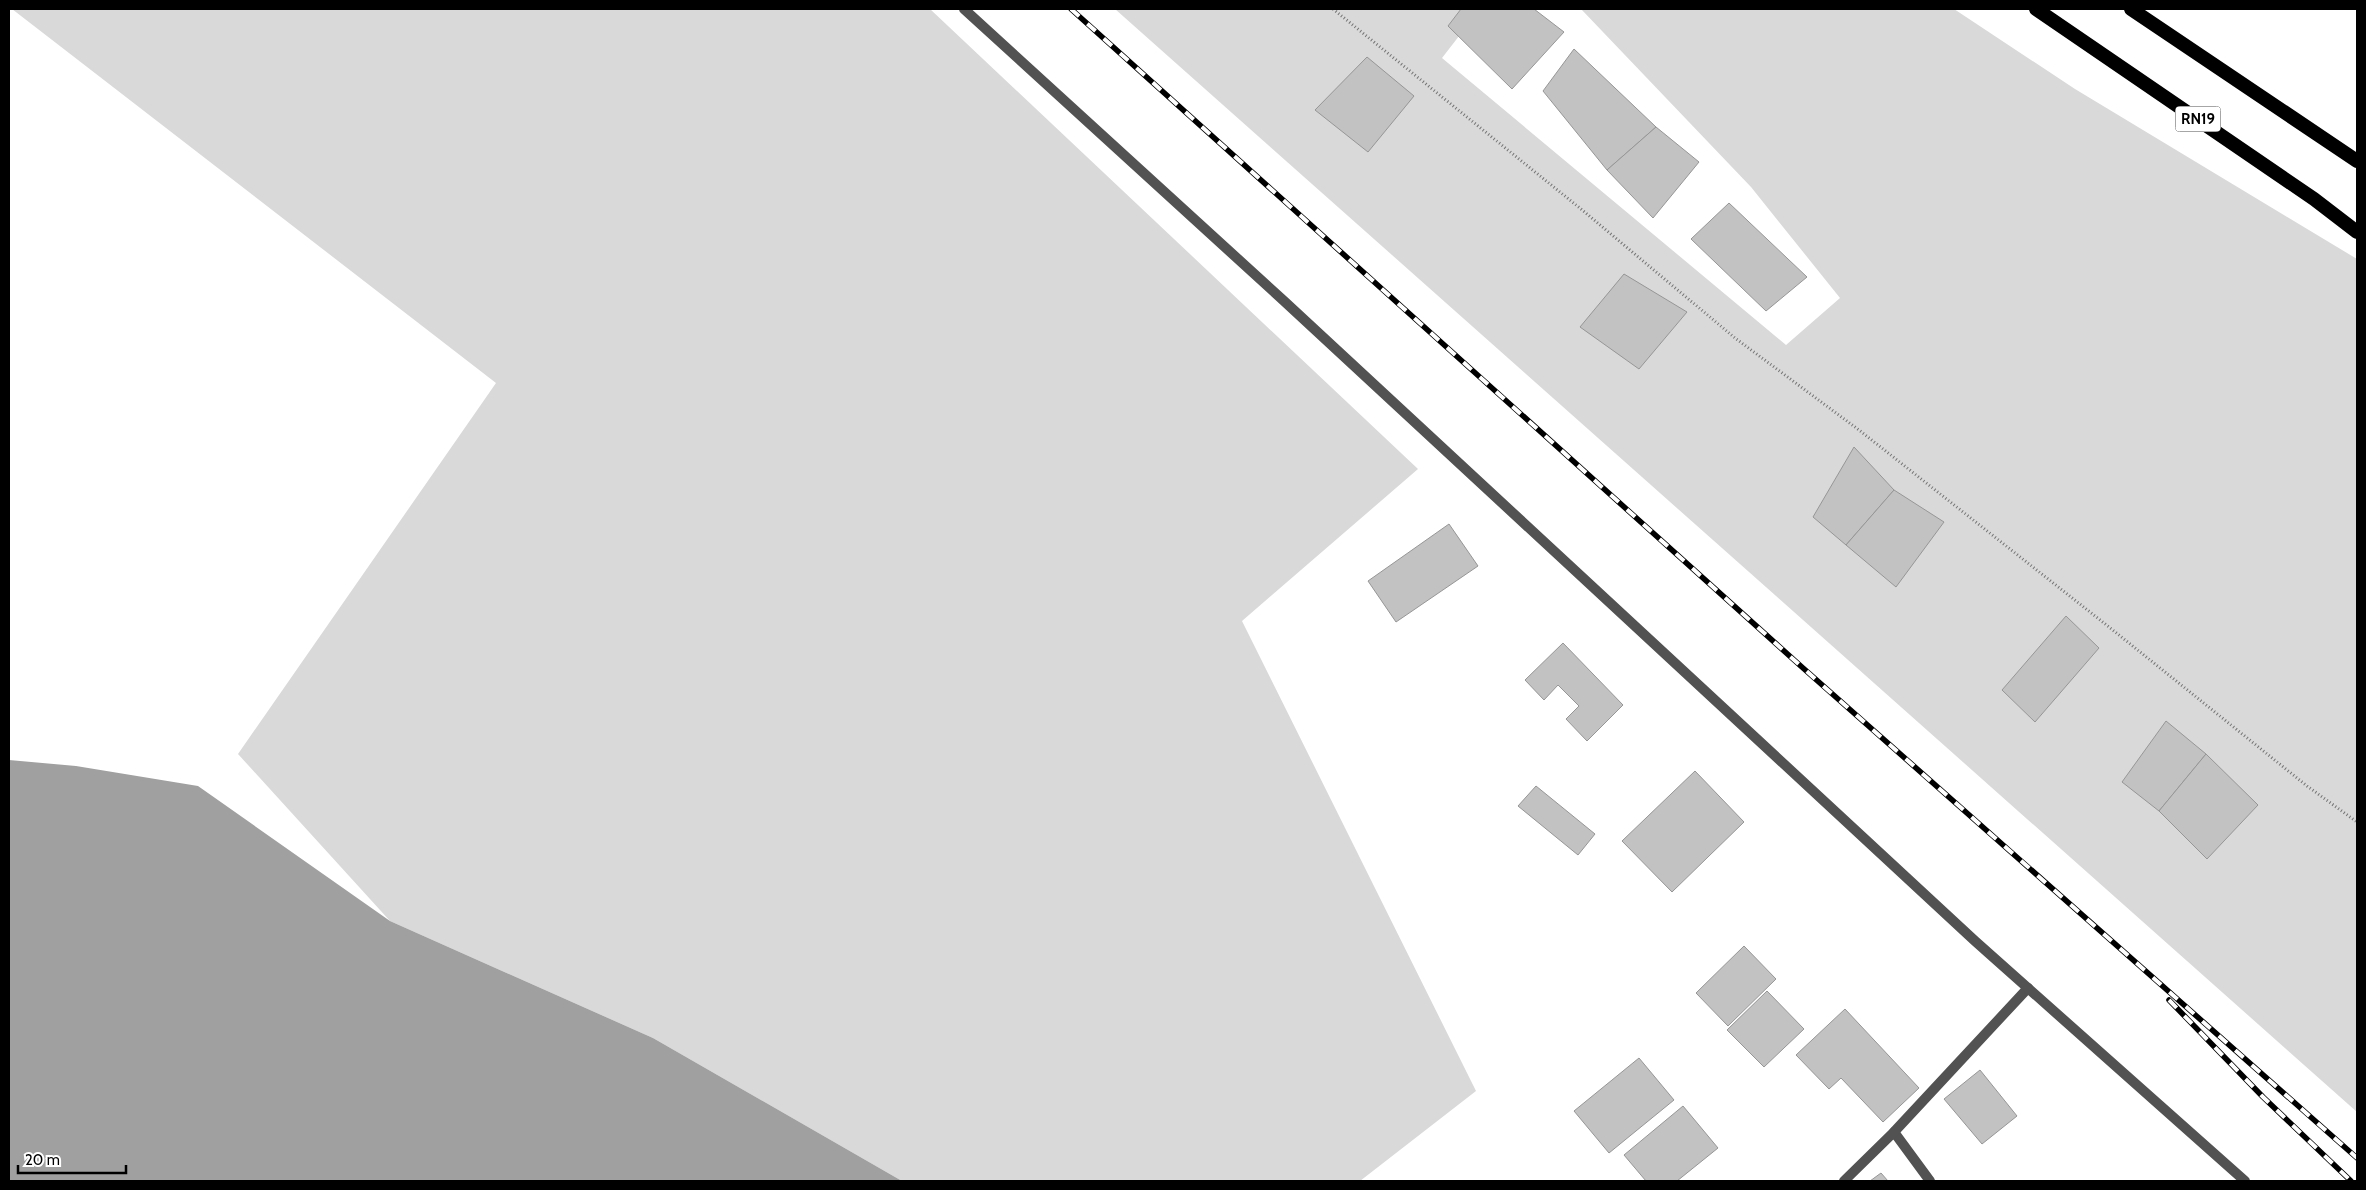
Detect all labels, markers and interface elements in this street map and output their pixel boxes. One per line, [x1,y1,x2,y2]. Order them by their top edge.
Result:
road number: RN19 [2176,106,2220,132]
scale bar [18,1142,125,1174]
text: 20 m [25,1151,60,1169]

